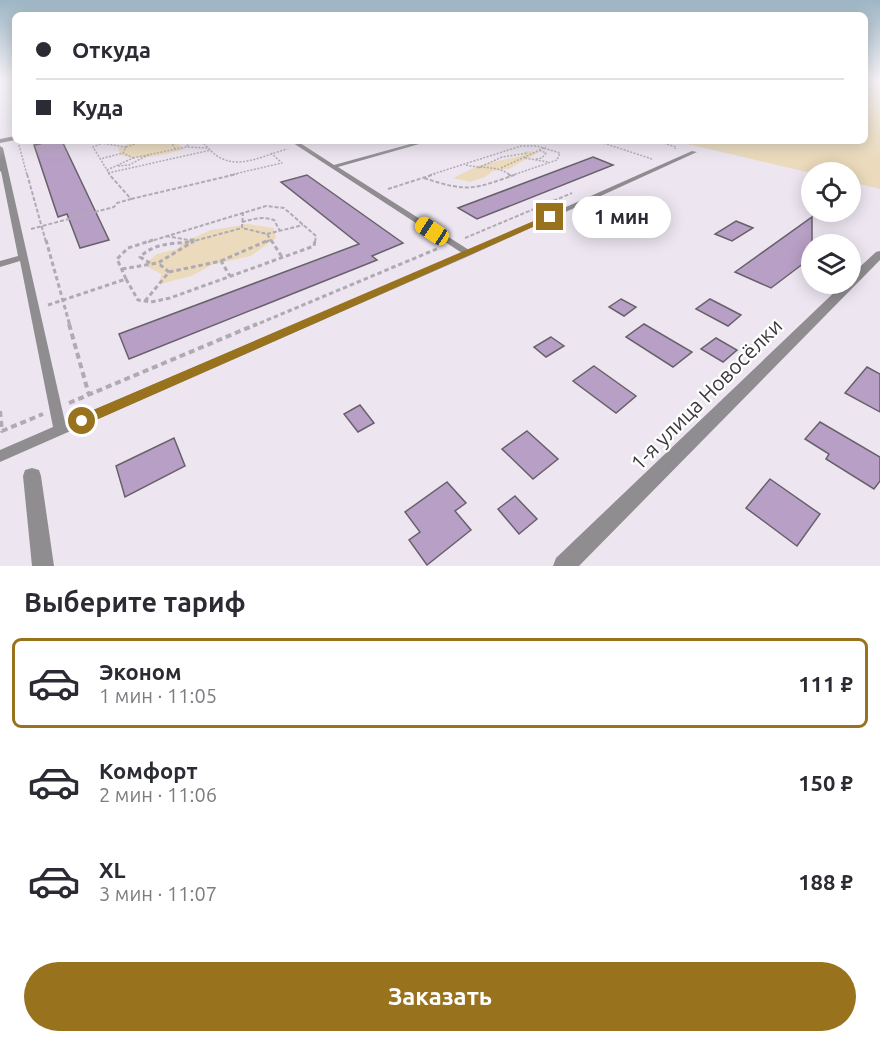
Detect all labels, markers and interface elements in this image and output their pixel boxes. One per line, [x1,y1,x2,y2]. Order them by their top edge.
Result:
text: Откуда [72,37,151,62]
text: Куда [72,95,123,120]
map controls [801,162,861,294]
button: locate [801,162,861,222]
callout: 1 мин [571,196,670,238]
route end [536,203,563,230]
text: 1 мин [594,205,649,228]
car [412,214,452,248]
button: layers [801,234,861,294]
street label: 1-я улица Новосёлки [625,313,787,475]
route start [68,407,95,434]
text: Выберите тариф [24,587,246,617]
icon: car [27,656,81,710]
text: Эконом [99,659,181,684]
text: 111 ₽ [798,671,853,696]
text: 1 мин · 11:05 [99,684,217,707]
icon: car [27,755,81,809]
text: Комфорт [99,758,198,783]
text: 150 ₽ [798,770,853,795]
text: 2 мин · 11:06 [99,783,217,806]
icon: car [27,854,81,908]
text: XL [99,857,126,882]
text: 188 ₽ [798,869,853,894]
text: 3 мин · 11:07 [99,882,217,905]
button: Заказать [24,962,856,1031]

